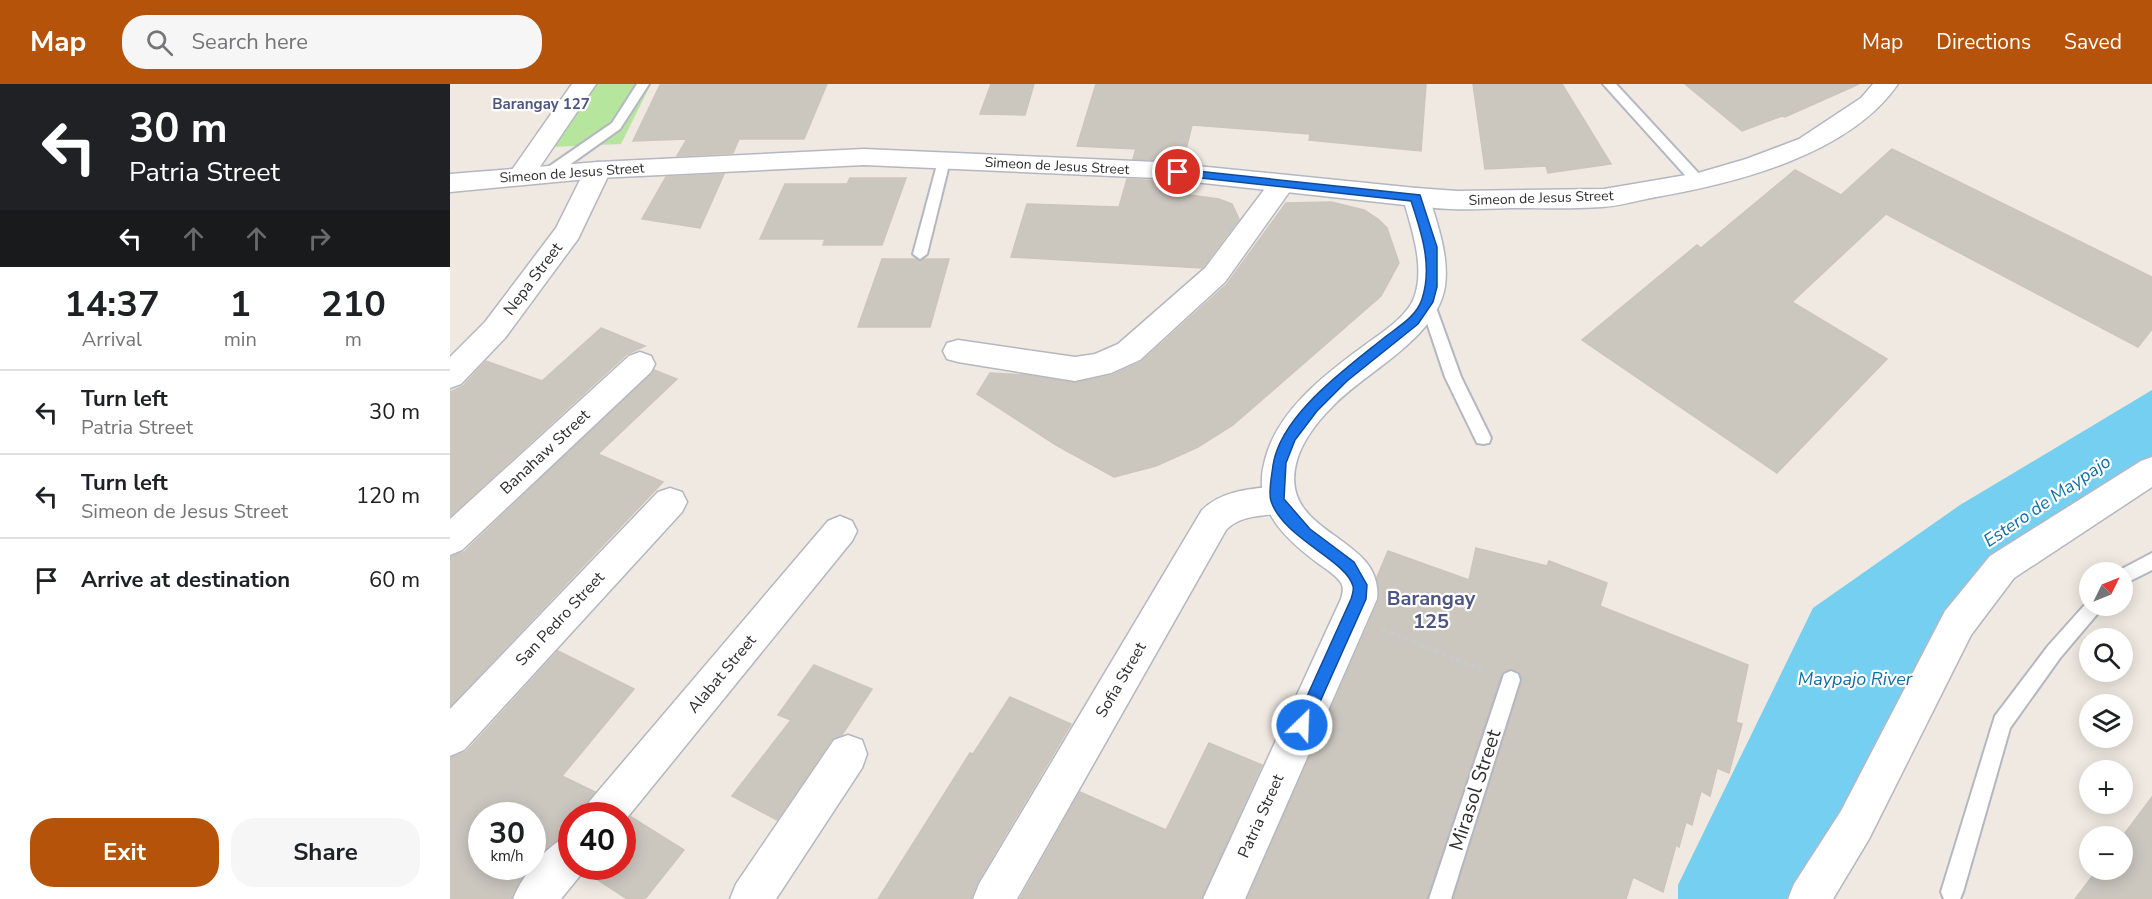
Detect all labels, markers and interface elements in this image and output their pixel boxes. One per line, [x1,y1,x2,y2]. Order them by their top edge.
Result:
search box [122,15,542,69]
text: Map [30,23,86,61]
icon: search [143,26,176,59]
text: Search here [191,27,308,57]
text: Map [1862,28,1903,56]
text: Directions [1936,28,2031,56]
text: Saved [2064,28,2122,56]
district label: Barangay 127 [492,94,590,114]
text: 30 m [129,100,228,157]
icon: left [30,108,108,186]
pin [1152,146,1203,197]
street label: Simeon de Jesus Street [984,153,1130,179]
text: Patria Street [129,154,280,191]
icon: arrive [1161,155,1194,188]
street label: Simeon de Jesus Street [499,158,645,188]
street label: Simeon de Jesus Street [1468,186,1614,210]
icon: left [114,222,147,255]
icon: ahead [177,222,210,255]
icon: ahead [240,222,273,255]
icon: right [303,222,336,255]
street label: Nepa Street [498,238,568,320]
text: 14:37 [64,280,160,329]
text: 1 [229,280,251,329]
text: 210 [321,280,386,329]
text: Arrival [82,326,142,353]
text: min [224,326,257,353]
text: m [345,326,362,353]
text: Turn left [81,384,168,414]
icon: left [30,396,63,429]
text: 30 m [369,397,420,427]
street label: Banahaw Street [495,404,595,499]
text: Patria Street [81,414,193,441]
water label: Estero de Maypajo [1979,449,2115,553]
text: Turn left [81,468,168,498]
icon: left [30,480,63,513]
text: 120 m [356,481,420,511]
text: Simeon de Jesus Street [81,498,288,525]
north arrow [2079,562,2133,616]
map controls [2079,562,2133,880]
icon: arrive [30,564,63,597]
text: Arrive at destination [81,565,290,595]
text: 60 m [369,565,420,595]
street label: San Pedro Street [511,567,610,671]
district label: Barangay 125 [1387,585,1476,635]
button: search [2079,628,2133,682]
street label: Alabat Street [683,630,762,718]
street label: Sofia Street [1091,638,1152,722]
water label: Maypajo River [1798,667,1913,691]
position arrow [1270,693,1334,757]
button: layers [2079,694,2133,748]
street label: Mirasol Street [1443,725,1508,854]
button: + [2079,760,2133,814]
street label: Patria Street [1233,770,1289,861]
speed limit sign: 40 [558,802,636,880]
text: 30 [489,813,525,854]
button: Exit [30,818,219,887]
button: Share [231,818,420,887]
button: − [2079,826,2133,880]
text: km/h [490,846,524,866]

